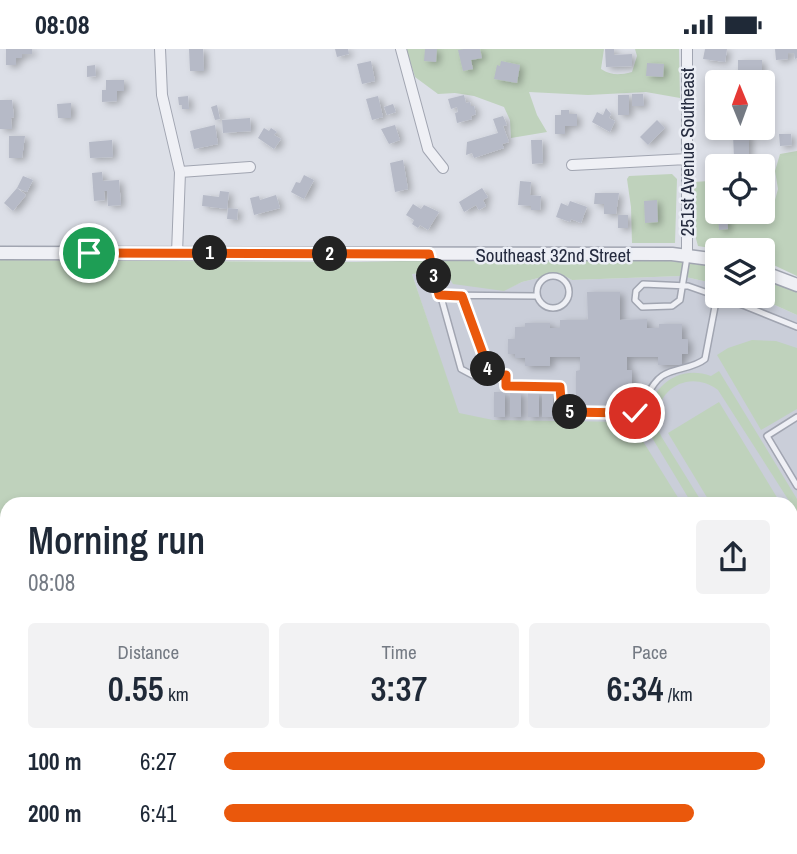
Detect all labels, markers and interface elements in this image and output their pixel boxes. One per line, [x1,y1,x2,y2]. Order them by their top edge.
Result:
text: 08:08 [35,7,90,42]
street label: 251st Avenue Southeast [674,67,700,236]
north arrow [705,70,775,140]
map controls [705,70,775,308]
button: locate [705,154,775,224]
pin [59,223,119,283]
icon: arrive [70,234,108,272]
pin: 1 [192,235,228,271]
pin: 2 [312,237,348,271]
button: layers [705,238,775,308]
text: 1 [205,239,214,265]
text: 2 [325,240,334,266]
street label: Southeast 32nd Street [475,242,631,268]
pin: 3 [416,259,452,293]
text: 3 [429,262,438,288]
pin: 4 [470,351,505,387]
text: 4 [483,355,492,381]
pin [605,383,665,443]
icon: check [616,394,654,432]
pin: 5 [552,395,588,429]
text: 5 [565,398,574,424]
text: Morning run [28,515,205,566]
button: share [696,520,770,594]
text: 08:08 [28,567,75,598]
text: Distance [118,639,179,665]
text: Time [381,639,417,665]
text: Pace [632,639,667,665]
text: 0.55 [108,665,164,712]
text: 3:37 [371,665,427,712]
text: 6:34 [606,665,663,712]
text: km [164,681,189,707]
text: /km [663,681,693,707]
text: 100 m [28,746,81,777]
text: 6:27 [140,746,177,777]
text: 200 m [28,798,81,829]
text: 6:41 [140,798,177,829]

